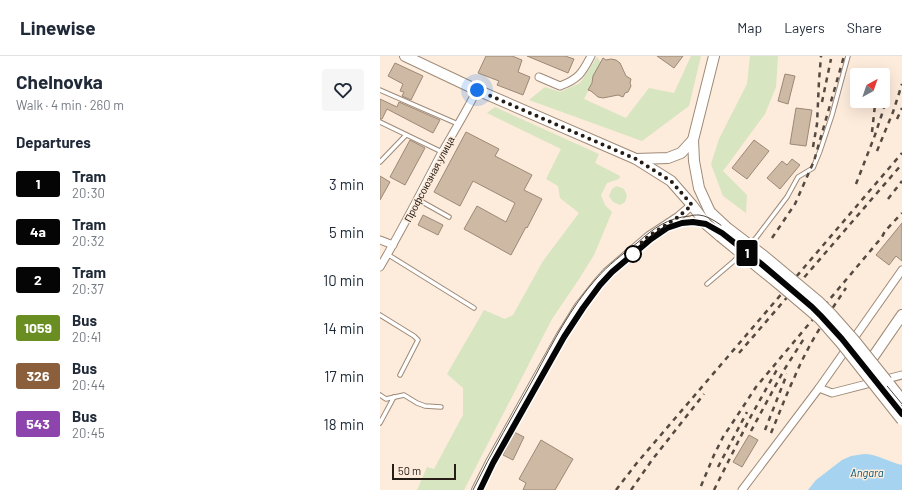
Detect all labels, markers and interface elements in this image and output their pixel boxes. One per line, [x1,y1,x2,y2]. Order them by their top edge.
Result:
text: Linewise [20,16,96,39]
text: Map [737,19,762,36]
text: Layers [784,19,825,36]
text: Share [847,19,882,36]
north arrow [850,68,890,108]
map controls [850,68,890,108]
button: heart [322,69,364,111]
text: Chelnovka [16,70,103,93]
your location [467,80,487,100]
text: Walk · 4 min · 260 m [16,97,124,113]
text: Departures [16,133,91,151]
street label: Профсоюзная улица [401,134,457,224]
text: Tram [72,167,106,185]
text: 1 [36,175,40,192]
text: 3 min [329,175,364,193]
text: 20:30 [72,185,105,201]
text: Tram [72,215,106,233]
text: 4a [30,223,46,240]
text: 5 min [329,223,364,241]
text: 20:32 [72,233,104,249]
line badge: 1 [734,240,760,266]
text: 1 [745,244,749,261]
unlabelled marker [624,245,642,263]
text: Tram [72,263,106,281]
text: 2 [34,271,42,288]
text: 10 min [323,271,364,289]
text: 20:37 [72,281,104,297]
text: Bus [72,311,97,329]
text: 1059 [24,319,52,336]
text: 14 min [323,319,364,337]
text: 20:41 [72,329,101,345]
text: Bus [72,359,97,377]
text: 326 [27,367,49,384]
text: 17 min [324,367,364,385]
text: 20:44 [72,377,105,393]
text: Bus [72,407,97,425]
text: 543 [26,415,50,432]
text: 18 min [324,415,364,433]
text: 20:45 [72,425,105,441]
scale bar [392,462,456,481]
text: 50 m [398,464,421,477]
water label: Angara [850,466,884,479]

